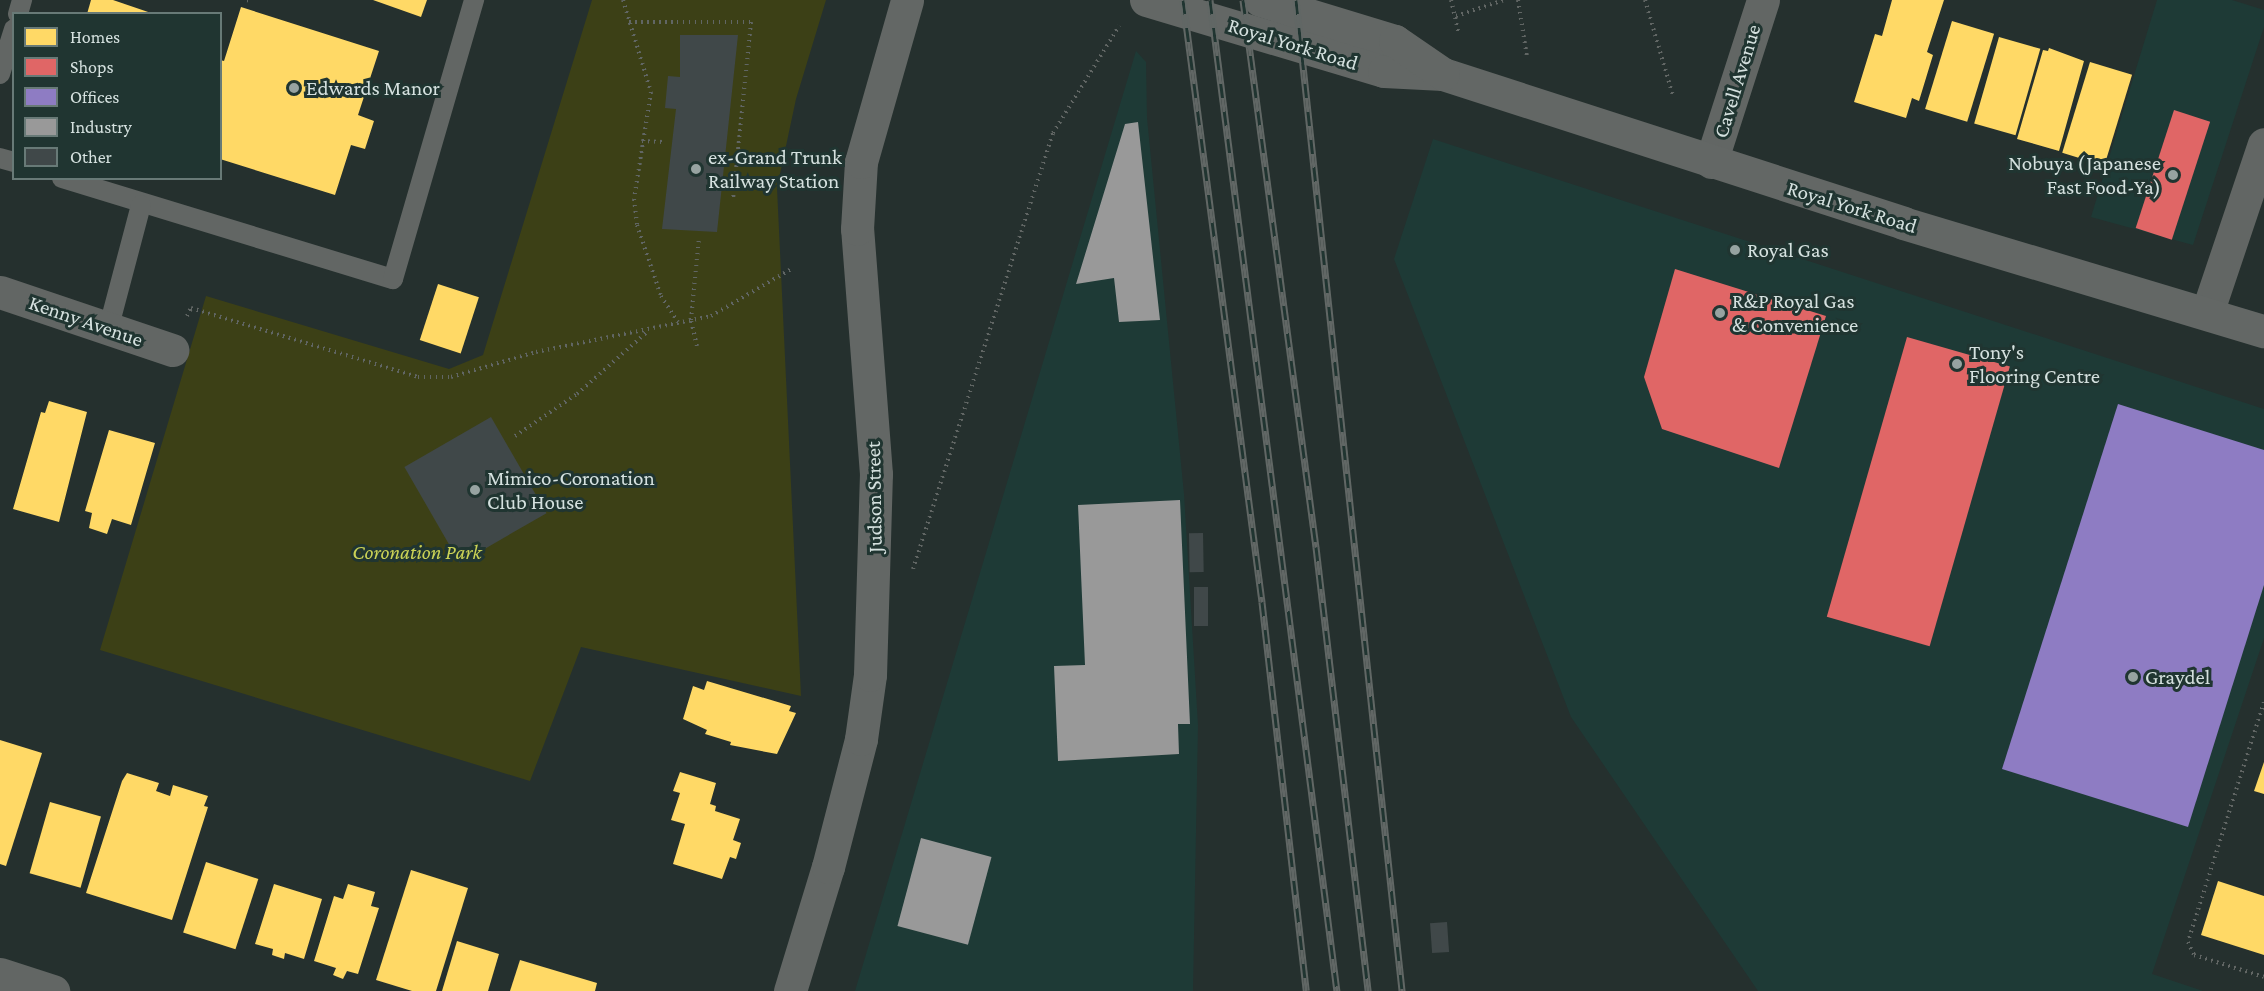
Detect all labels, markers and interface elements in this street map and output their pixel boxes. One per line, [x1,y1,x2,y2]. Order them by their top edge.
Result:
legend [12,12,222,180]
street label: Royal York Road [1225,12,1361,76]
street label: Cavell Avenue [1708,21,1766,141]
text: Homes [70,27,120,47]
text: Shops [70,57,114,77]
place label: Edwards Manor [306,75,440,101]
marker: Edwards Manor [287,81,301,95]
text: Offices [70,87,119,107]
text: Industry [70,117,132,137]
place label: ex-Grand Trunk Railway Station [708,144,842,194]
text: Other [70,147,112,167]
place label: Nobuya (Japanese Fast Food-Ya) [2008,150,2161,200]
marker: ex-Grand Trunk Railway Station [689,162,703,176]
marker: Nobuya (Japanese Fast Food-Ya) [2166,168,2180,182]
street label: Royal York Road [1784,175,1920,239]
place label: Royal Gas [1747,237,1829,263]
marker: Royal Gas [1728,243,1742,257]
place label: R&P Royal Gas & Convenience [1732,288,1858,338]
street label: Kenny Avenue [26,290,146,352]
marker: R&P Royal Gas & Convenience [1713,306,1727,320]
place label: Tony's Flooring Centre [1969,339,2100,389]
marker: Tony's Flooring Centre [1950,357,1964,371]
street label: Judson Street [860,441,888,553]
place label: Mimico-Coronation Club House [487,465,655,515]
marker: Mimico-Coronation Club House [468,483,482,497]
park label: Coronation Park [352,539,482,565]
place label: Graydel [2145,664,2210,690]
marker: Graydel [2126,670,2140,684]

